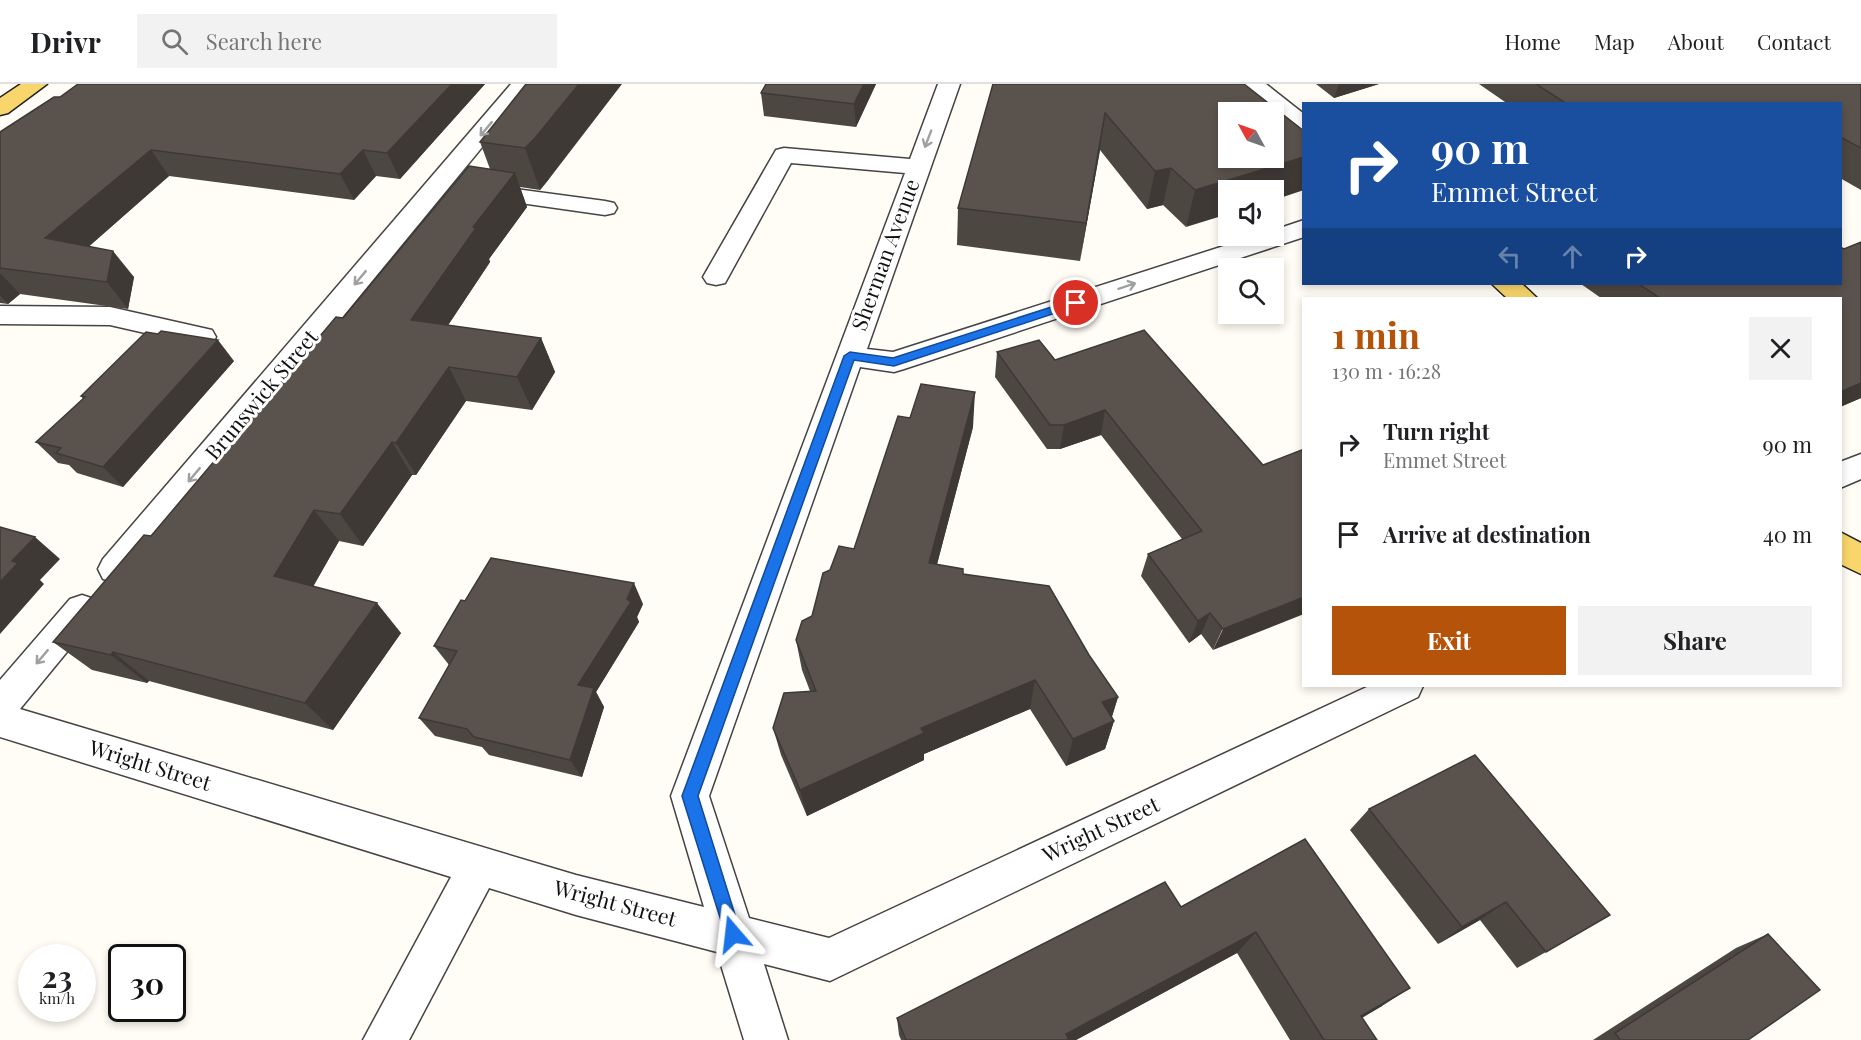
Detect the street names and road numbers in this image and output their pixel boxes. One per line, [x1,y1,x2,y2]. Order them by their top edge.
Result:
street label: Sherman Avenue [844,175,924,334]
street label: Brunswick Street [198,322,324,465]
street label: Wright Street [85,732,215,796]
street label: Wright Street [1036,789,1164,868]
street label: Wright Street [550,872,680,932]

